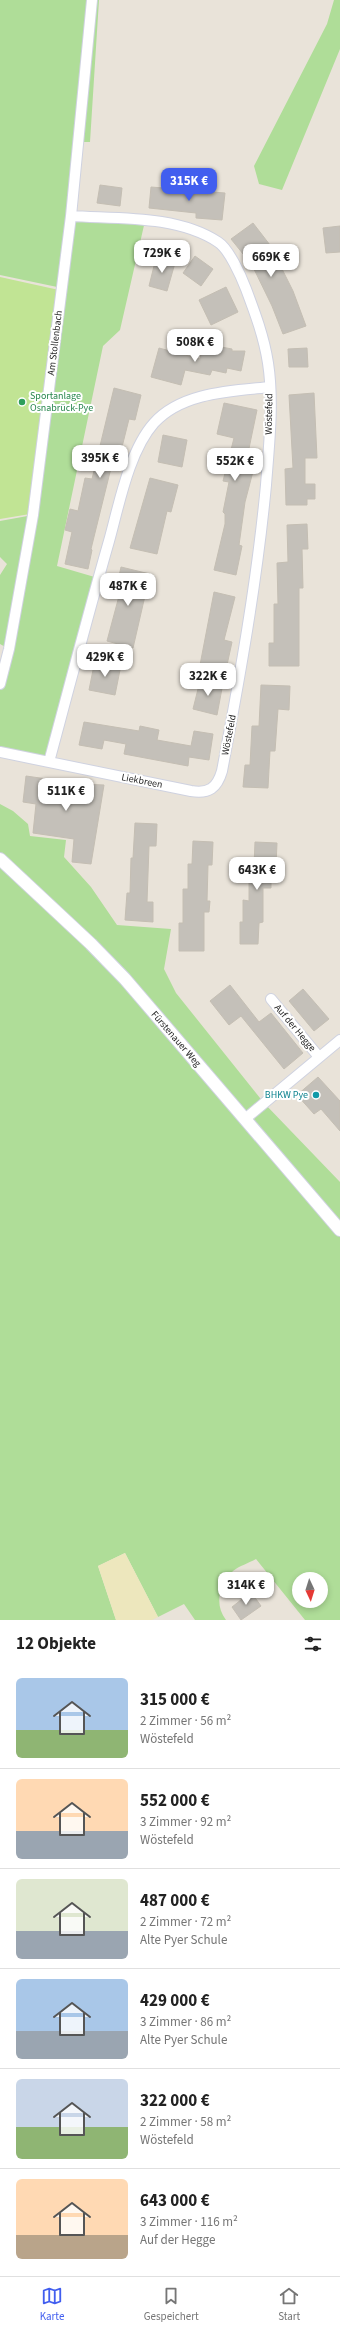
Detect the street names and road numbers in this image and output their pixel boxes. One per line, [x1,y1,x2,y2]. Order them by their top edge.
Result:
street label: Am Stollenbach [44,310,66,376]
street label: Wöstefeld [262,393,276,435]
street label: Wöstefeld [218,713,240,757]
street label: Liekbreen [120,770,164,792]
street label: Auf der Hegge [271,1001,319,1055]
street label: Fürstenauer Weg [148,1008,204,1070]

